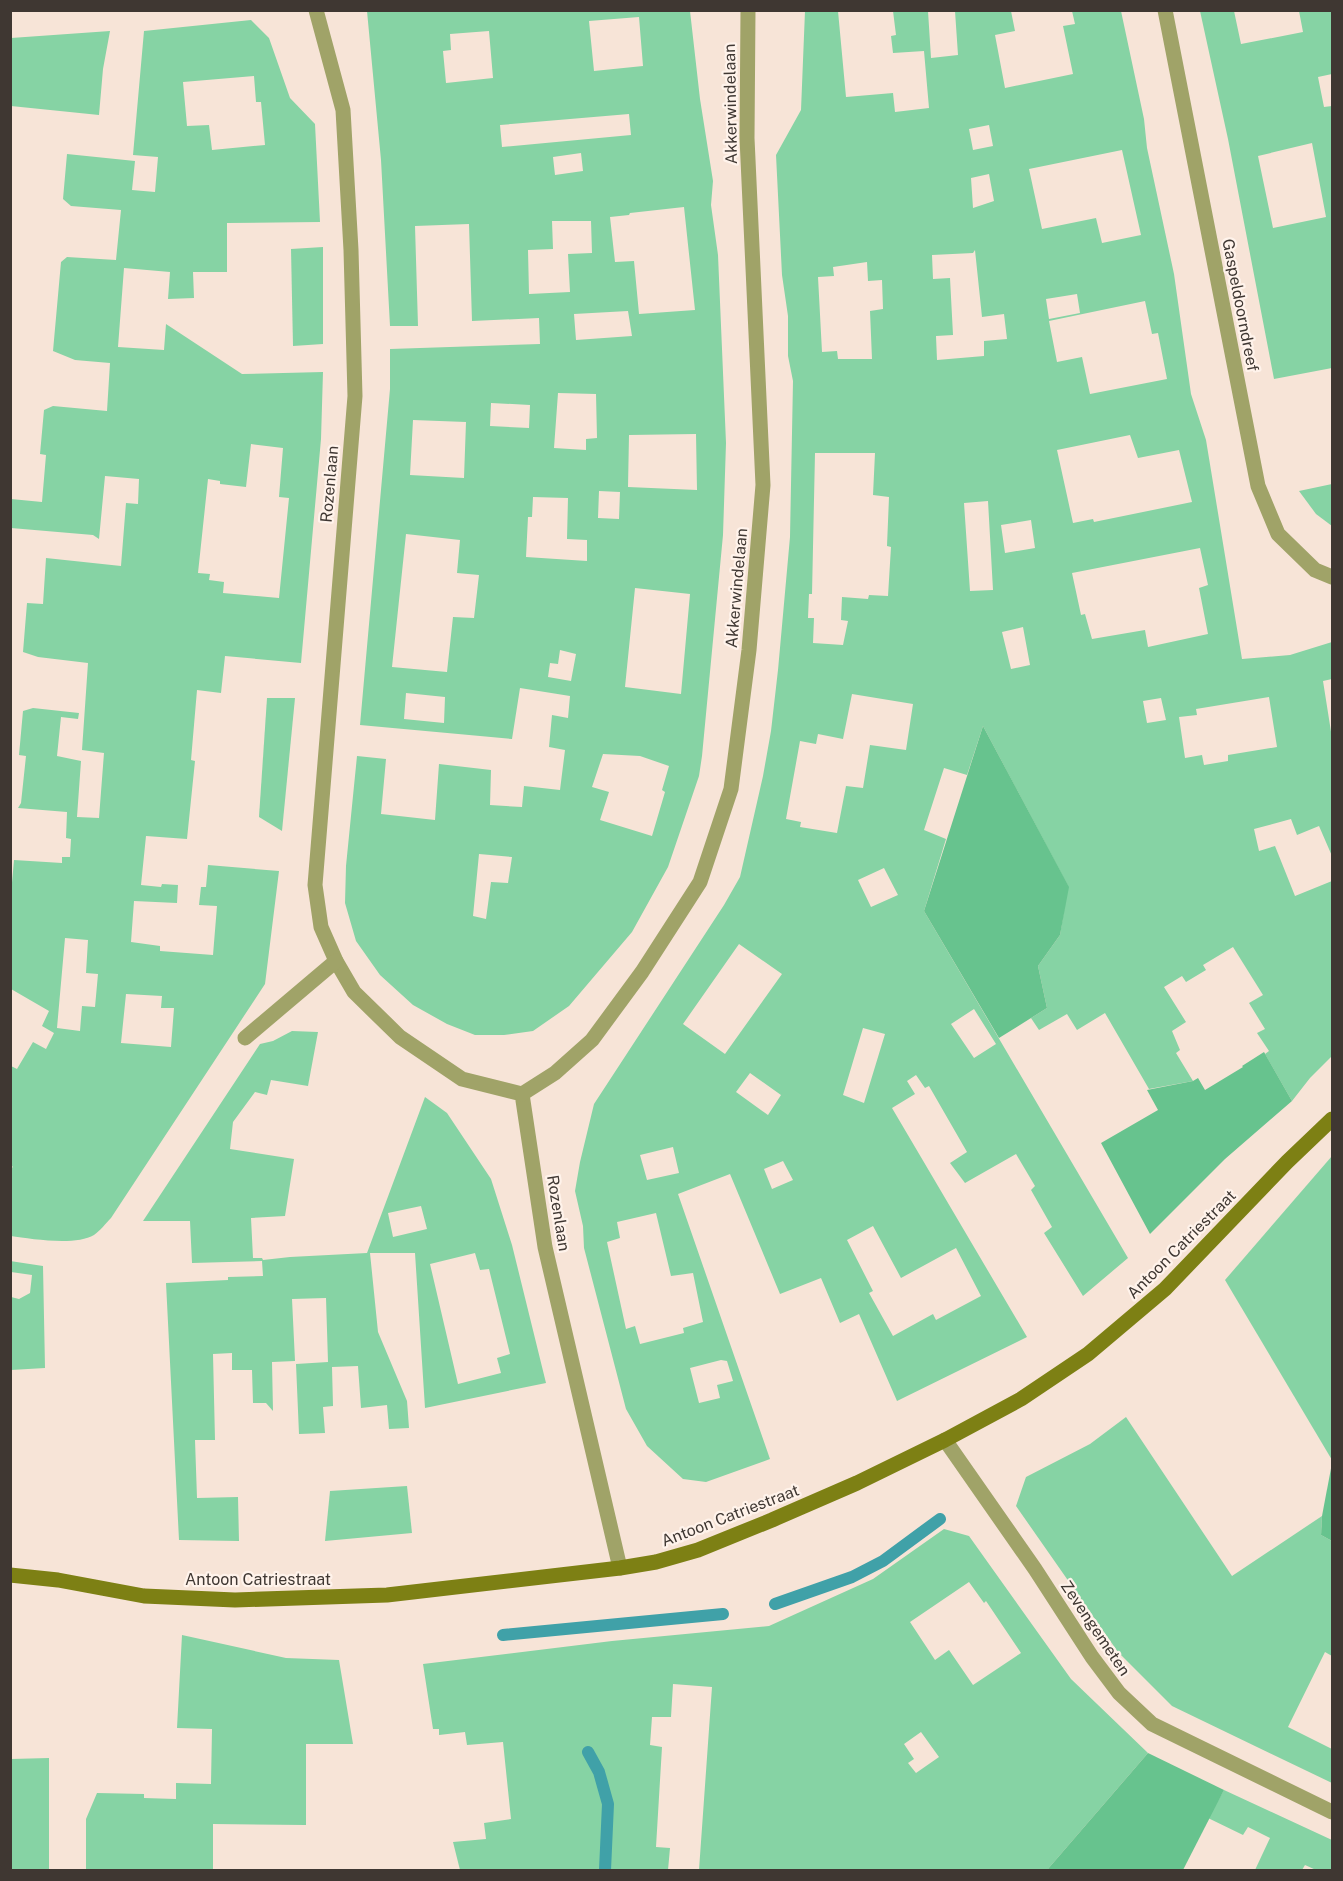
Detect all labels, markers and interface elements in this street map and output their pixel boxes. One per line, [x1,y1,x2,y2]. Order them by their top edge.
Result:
street label: Akkerwindelaan [720,44,741,164]
street label: Gaspeldoorndreef [1218,237,1263,373]
street label: Rozenlaan [317,445,342,523]
street label: Akkerwindelaan [722,527,751,649]
street label: Rozenlaan [543,1174,574,1253]
street label: Antoon Catriestraat [1123,1186,1240,1303]
street label: Antoon Catriestraat [659,1480,802,1550]
street label: Antoon Catriestraat [185,1570,331,1589]
street label: Zevengemeten [1057,1577,1134,1679]

